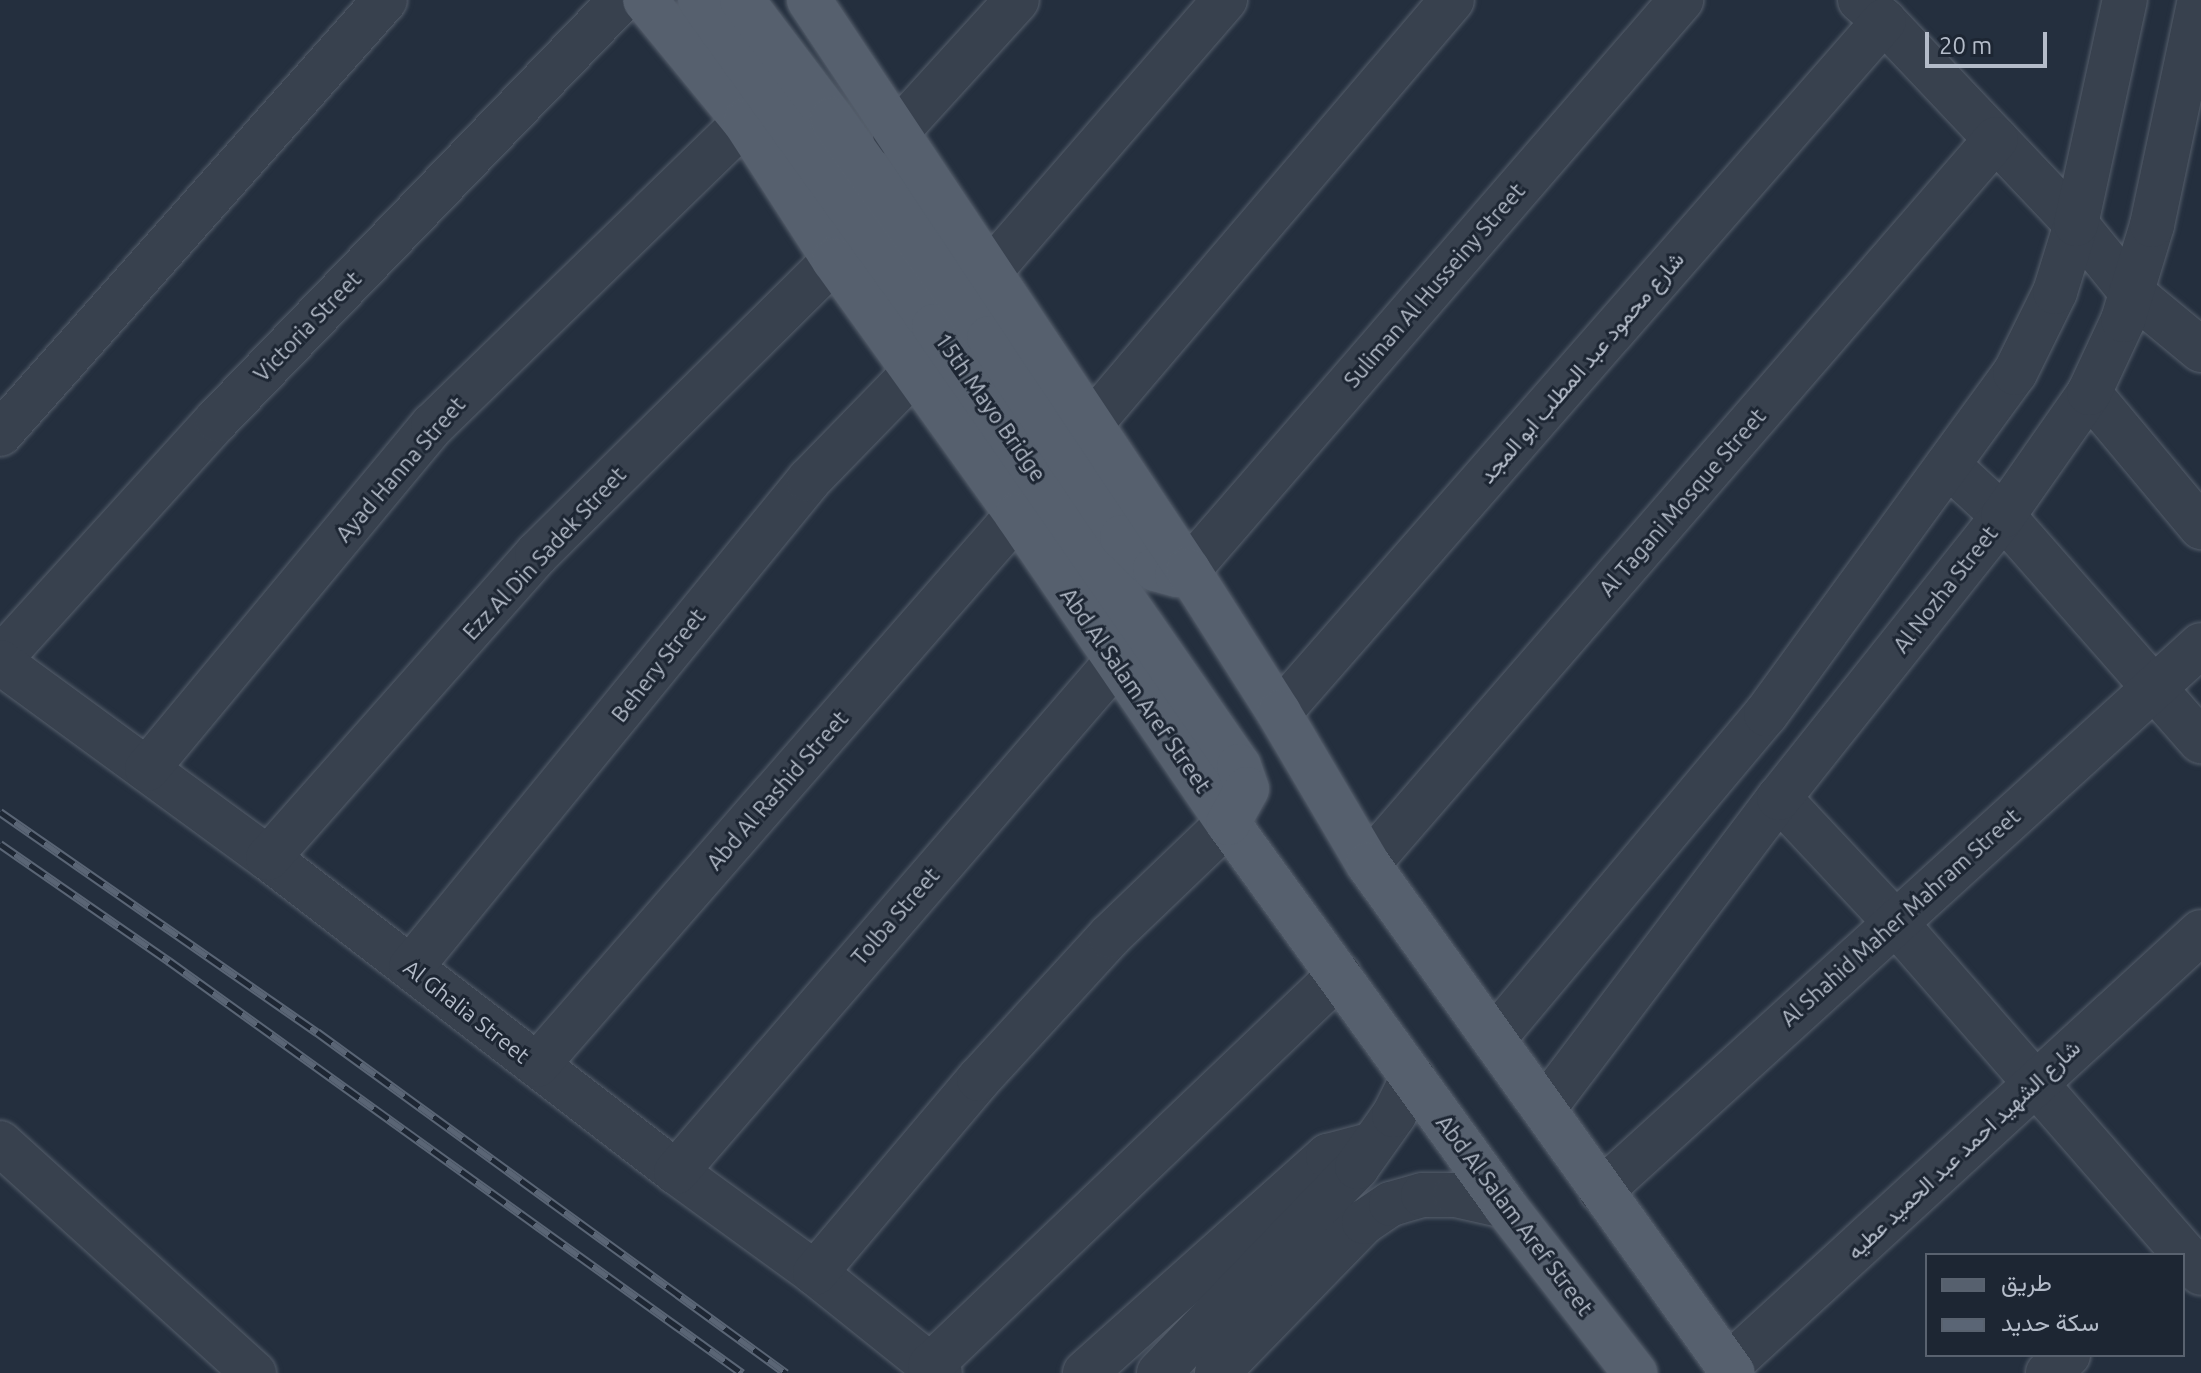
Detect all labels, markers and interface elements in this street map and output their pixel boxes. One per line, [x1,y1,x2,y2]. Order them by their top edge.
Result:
scale bar [1929,16,2051,66]
text: 20 m [1939,32,1992,59]
street label: Suliman Al Husseiny Street [1338,177,1530,393]
street label: شارع محمود عبد المطلب ابو المجد [1473,246,1689,488]
street label: Victoria Street [248,265,366,387]
street label: 15th Mayo Bridge [930,328,1052,486]
street label: Ayad Hanna Street [330,391,470,547]
street label: Al Tagani Mosque Street [1593,403,1771,601]
street label: Ezz Al Din Sadek Street [457,461,631,645]
street label: Al Nozha Street [1887,520,2003,658]
street label: Abd Al Salam Aref Street [1055,583,1217,797]
street label: Behery Street [606,603,710,727]
street label: Abd Al Rashid Street [701,705,853,875]
street label: Al Shahid Maher Mahram Street [1775,803,2025,1031]
street label: Tolba Street [846,862,944,970]
street label: Al Ghalia Street [399,954,535,1068]
street label: شارع الشهيد احمد عبد الحميد عطيه [1841,1034,2085,1264]
street label: Abd Al Salam Aref Street [1431,1110,1599,1320]
legend [1925,1253,2185,1357]
text: طريق [2001,1269,2052,1296]
text: سكة حديد [2001,1309,2099,1336]

